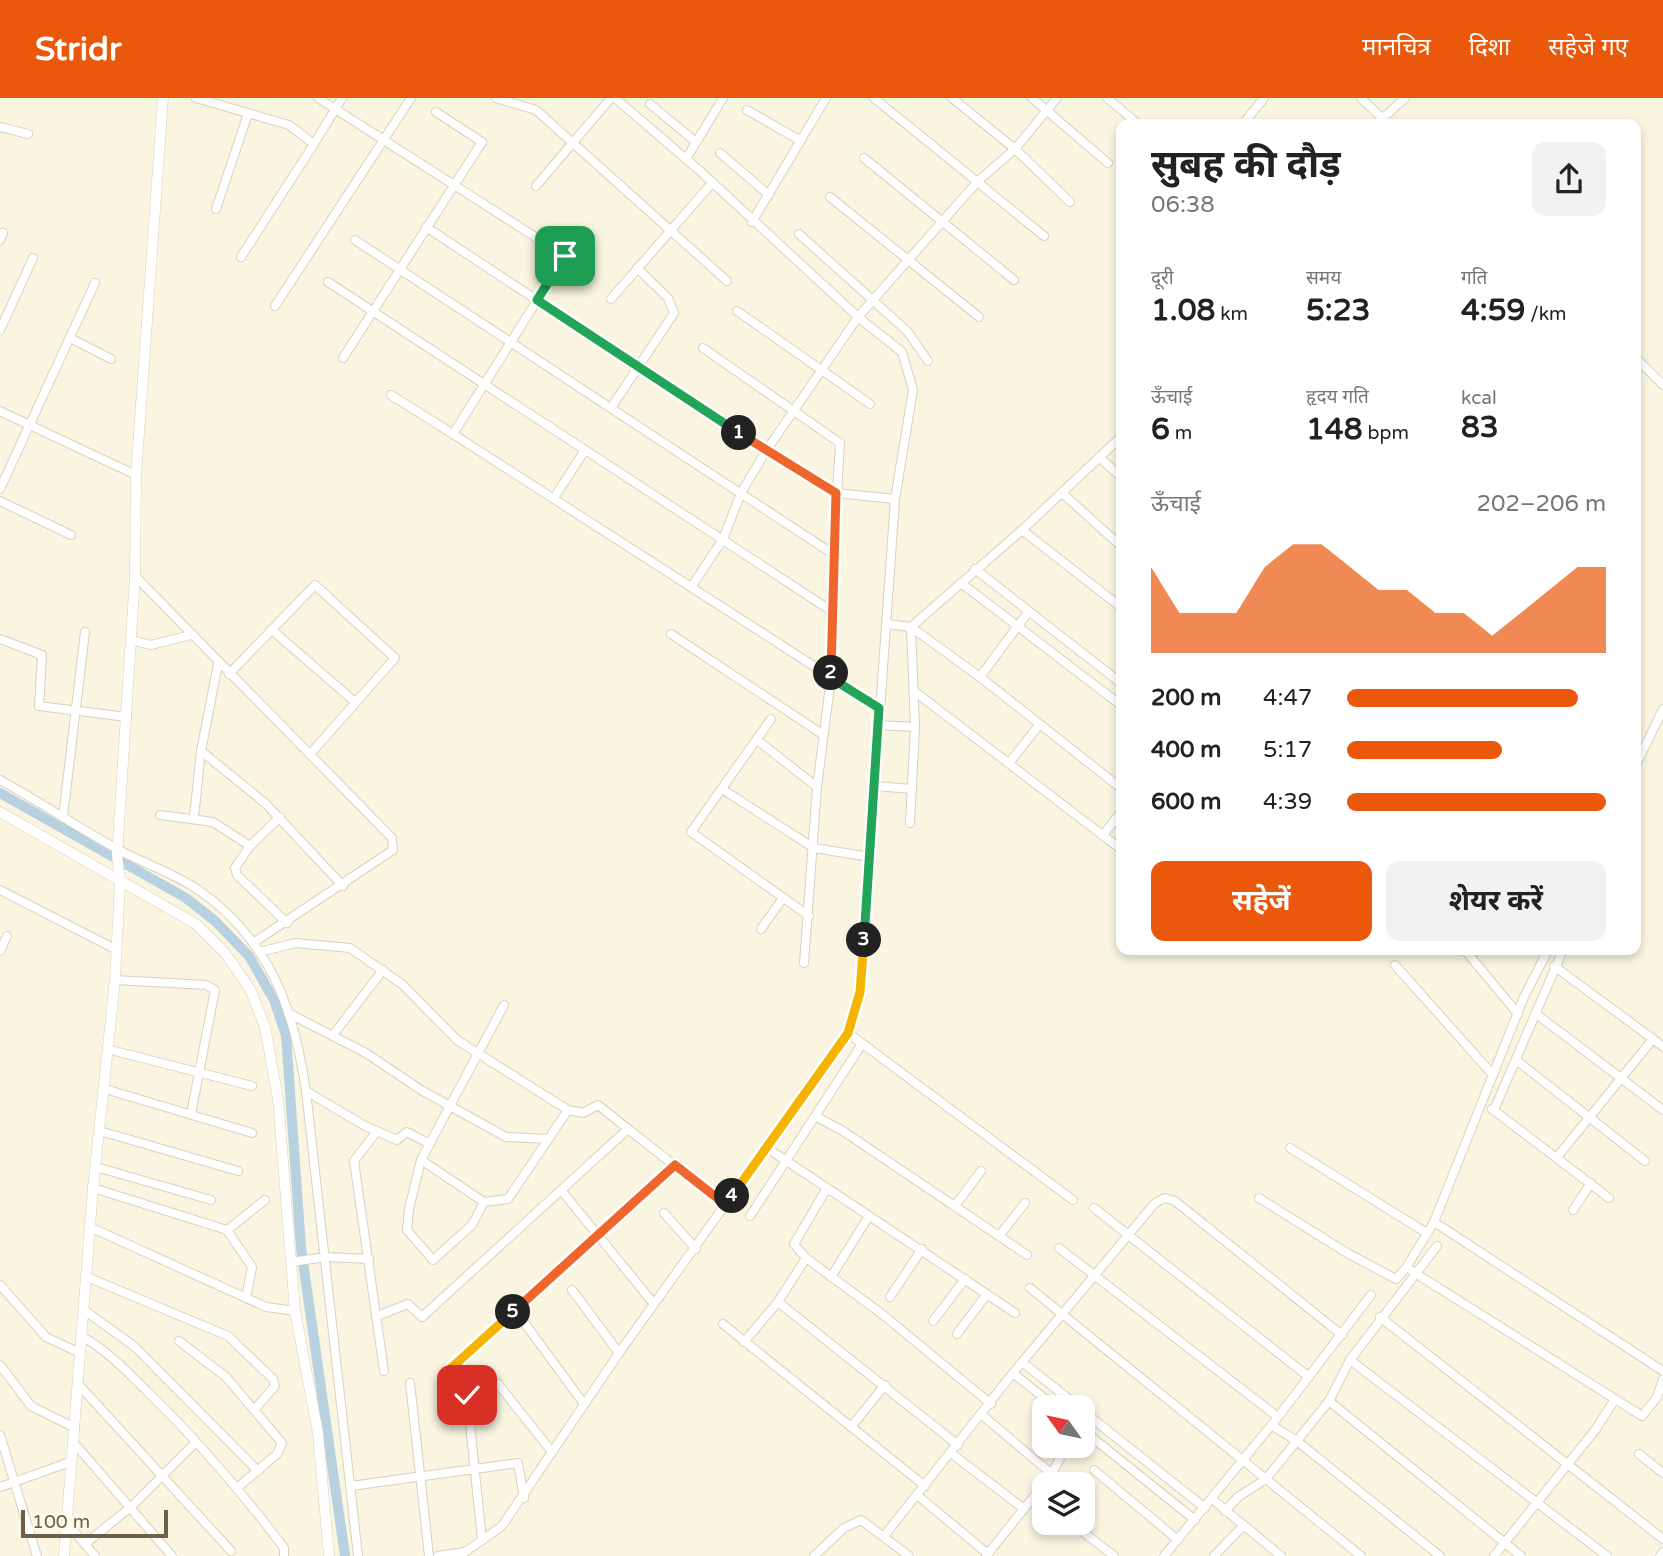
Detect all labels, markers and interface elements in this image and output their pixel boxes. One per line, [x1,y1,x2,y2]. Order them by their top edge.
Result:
text: Stridr [35,30,122,69]
text: मानचित्र [1362,33,1431,62]
text: दिशा [1469,33,1510,62]
text: सहेजे गए [1548,33,1628,62]
text: सुबह की दौड़ [1151,142,1341,188]
button: share [1532,142,1606,216]
text: 06:38 [1151,191,1215,219]
pin [535,226,595,286]
icon: arrive [546,237,584,275]
text: दूरी [1151,267,1174,289]
text: समय [1306,267,1341,289]
text: गति [1461,267,1487,289]
text: 1.08 [1151,292,1215,329]
text: 5:23 [1306,292,1370,329]
text: 4:59 [1461,292,1525,329]
text: km [1215,303,1248,325]
text: /km [1525,303,1566,325]
text: ऊँचाई [1151,386,1192,408]
text: हृदय गति [1306,386,1369,408]
text: kcal [1461,387,1497,409]
text: 83 [1461,409,1499,446]
text: 6 [1151,411,1170,448]
text: 148 [1306,411,1363,448]
pin: 1 [722,416,756,450]
text: 1 [733,421,744,443]
text: m [1170,422,1192,444]
text: bpm [1363,422,1409,444]
text: ऊँचाई [1151,490,1201,518]
text: 202–206 m [1477,490,1606,518]
pin: 2 [814,656,848,690]
text: 2 [825,661,836,683]
text: 200 m [1151,684,1221,712]
text: 4:47 [1263,684,1312,712]
text: 400 m [1151,736,1221,764]
text: 5:17 [1263,736,1312,764]
text: 600 m [1151,788,1221,816]
text: 4:39 [1263,788,1312,816]
button: सहेजें [1151,861,1372,941]
button: शेयर करें [1386,861,1606,941]
pin: 3 [846,922,882,958]
text: 3 [858,928,869,950]
pin: 4 [714,1178,750,1214]
text: 4 [726,1184,737,1206]
pin: 5 [496,1294,530,1330]
text: 5 [507,1300,518,1322]
pin [437,1365,497,1425]
icon: check [448,1376,486,1414]
north arrow [1032,1395,1096,1458]
map controls [1032,1395,1095,1535]
button: layers [1032,1472,1095,1535]
scale bar [21,1507,168,1539]
text: 100 m [32,1511,90,1533]

